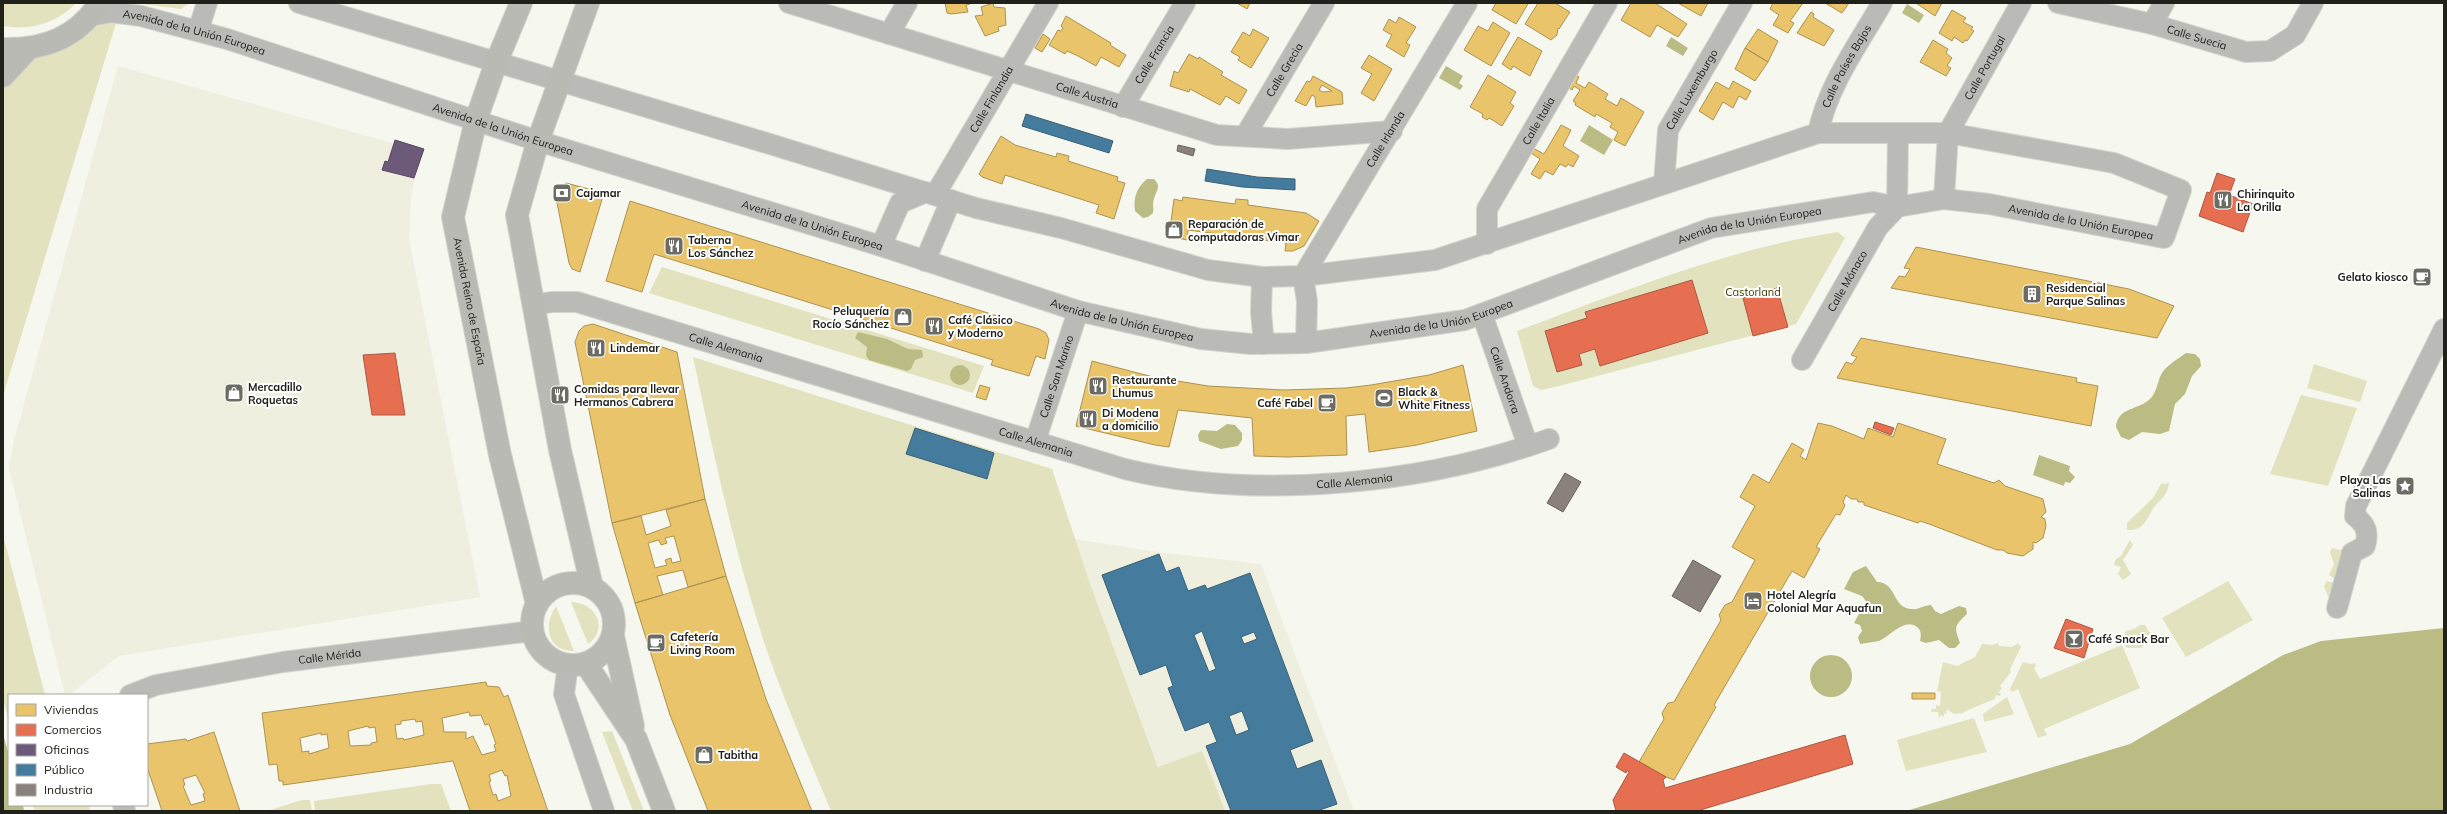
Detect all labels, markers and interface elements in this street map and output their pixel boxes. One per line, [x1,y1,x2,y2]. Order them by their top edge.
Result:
street label: Avenida de la Unión Europea [122,7,267,58]
street label: Calle Países Bajos [1819,22,1875,110]
street label: Calle Suecia [2165,22,2228,53]
street label: Calle Francia [1131,23,1177,86]
street label: Calle Portugal [1961,33,2008,102]
street label: Calle Grecia [1263,40,1306,99]
street label: Calle Luxemburgo [1662,46,1721,133]
street label: Calle Finlandia [966,64,1016,135]
street label: Calle Austria [1054,79,1120,111]
street label: Calle Italia [1519,94,1558,147]
street label: Avenida de la Unión Europea [431,100,575,158]
street label: Calle Irlanda [1363,108,1408,170]
bank icon: Cajamar [551,182,573,204]
place label: Cajamar [576,186,622,200]
place label: Chirinquito La Orilla [2237,187,2295,214]
restaurant icon: Chirinquito La Orilla [2212,189,2234,211]
street label: Avenida de la Unión Europea [740,197,885,253]
street label: Avenida de la Unión Europea [2007,201,2155,243]
street label: Avenida de la Unión Europea [1675,203,1822,247]
place label: Reparación de computadoras Vimar [1188,217,1300,244]
shop icon: Reparación de computadoras Vimar [1163,219,1185,241]
place label: Taberna Los Sánchez [688,233,754,260]
restaurant icon: Taberna Los Sánchez [663,235,685,257]
street label: Avenida Reino de España [450,236,489,366]
street label: Calle Mónaco [1824,248,1870,314]
cafe icon: Gelato kiosco [2411,266,2433,288]
place label: Gelato kiosco [2338,270,2408,284]
place label: Residencial Parque Salinas [2046,281,2126,308]
building icon: Residencial Parque Salinas [2021,283,2043,305]
park label: Castorland [1725,285,1781,299]
street label: Avenida de la Unión Europea [1048,295,1195,344]
street label: Avenida de la Unión Europea [1368,296,1515,341]
place label: Peluquería Rocío Sánchez [813,304,889,331]
shop icon: Peluquería Rocío Sánchez [892,306,914,328]
place label: Café Clásico y Moderno [947,313,1013,340]
restaurant icon: Café Clásico y Moderno [923,315,945,337]
street label: Calle Alemania [687,330,765,365]
street label: Calle San Marino [1036,333,1077,420]
restaurant icon: Lindemar [585,337,607,359]
place label: Lindemar [610,341,660,355]
street label: Calle Andorra [1487,345,1523,415]
place label: Restaurante Lhumus [1112,373,1176,400]
restaurant icon: Restaurante Lhumus [1087,375,1109,397]
place label: Mercadillo Roquetas [248,380,303,407]
shop icon: Mercadillo Roquetas [223,382,245,404]
place label: Comidas para llevar Hermanos Cabrera [574,382,680,409]
restaurant icon: Comidas para llevar Hermanos Cabrera [549,384,571,406]
place label: Black & White Fitness [1398,385,1470,412]
sports icon: Black & White Fitness [1373,387,1395,409]
cafe icon: Café Fabel [1316,392,1338,414]
place label: Café Fabel [1257,396,1313,410]
place label: Di Modena a domicilio [1102,406,1159,433]
restaurant icon: Di Modena a domicilio [1077,408,1099,430]
street label: Calle Alemania [997,424,1075,460]
street label: Calle Alemania [1316,470,1394,491]
place label: Playa Las Salinas [2340,473,2391,500]
place icon: Playa Las Salinas [2394,475,2416,497]
place label: Hotel Alegría Colonial Mar Aquafun [1767,588,1882,615]
hotel icon: Hotel Alegría Colonial Mar Aquafun [1742,590,1764,612]
bar icon: Café Snack Bar [2063,628,2085,650]
place label: Cafetería Living Room [670,630,735,657]
cafe icon: Cafetería Living Room [645,632,667,654]
place label: Café Snack Bar [2088,632,2170,646]
street label: Calle Mérida [297,645,362,667]
legend [8,694,148,806]
text: Viviendas [44,702,98,717]
text: Comercios [44,722,102,737]
text: Oficinas [44,742,89,757]
shop icon: Tabitha [693,744,715,766]
place label: Tabitha [718,748,758,762]
text: Público [44,762,84,777]
text: Industria [44,782,93,797]

